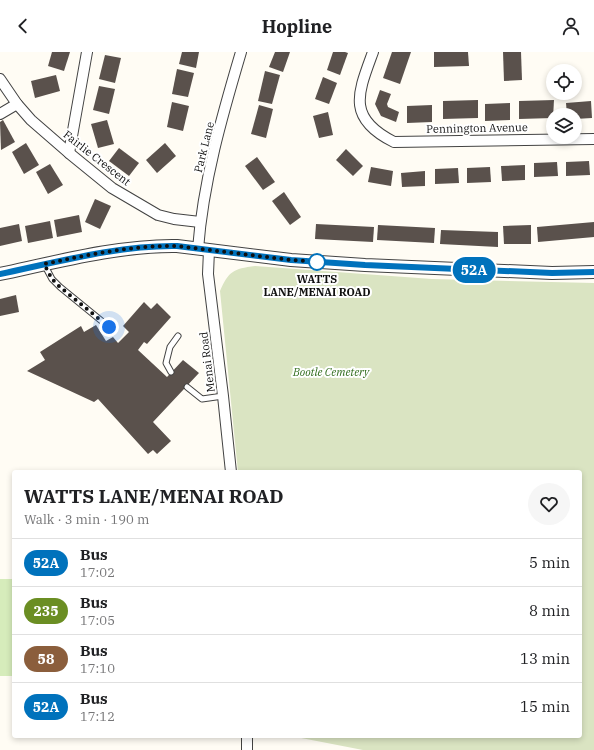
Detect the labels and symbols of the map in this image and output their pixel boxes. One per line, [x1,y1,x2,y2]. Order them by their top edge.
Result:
street label: Park Lane [191,120,217,174]
street label: Pennington Avenue [426,120,528,136]
street label: Fairlie Crescent [61,127,134,189]
marker: WATTS LANE/MENAI ROAD [308,253,326,271]
line badge: 52A [451,257,497,283]
place label: WATTS LANE/MENAI ROAD [263,272,371,299]
your location [99,317,119,337]
street label: Menai Road [196,331,218,393]
park label: Bootle Cemetery [292,365,370,379]

